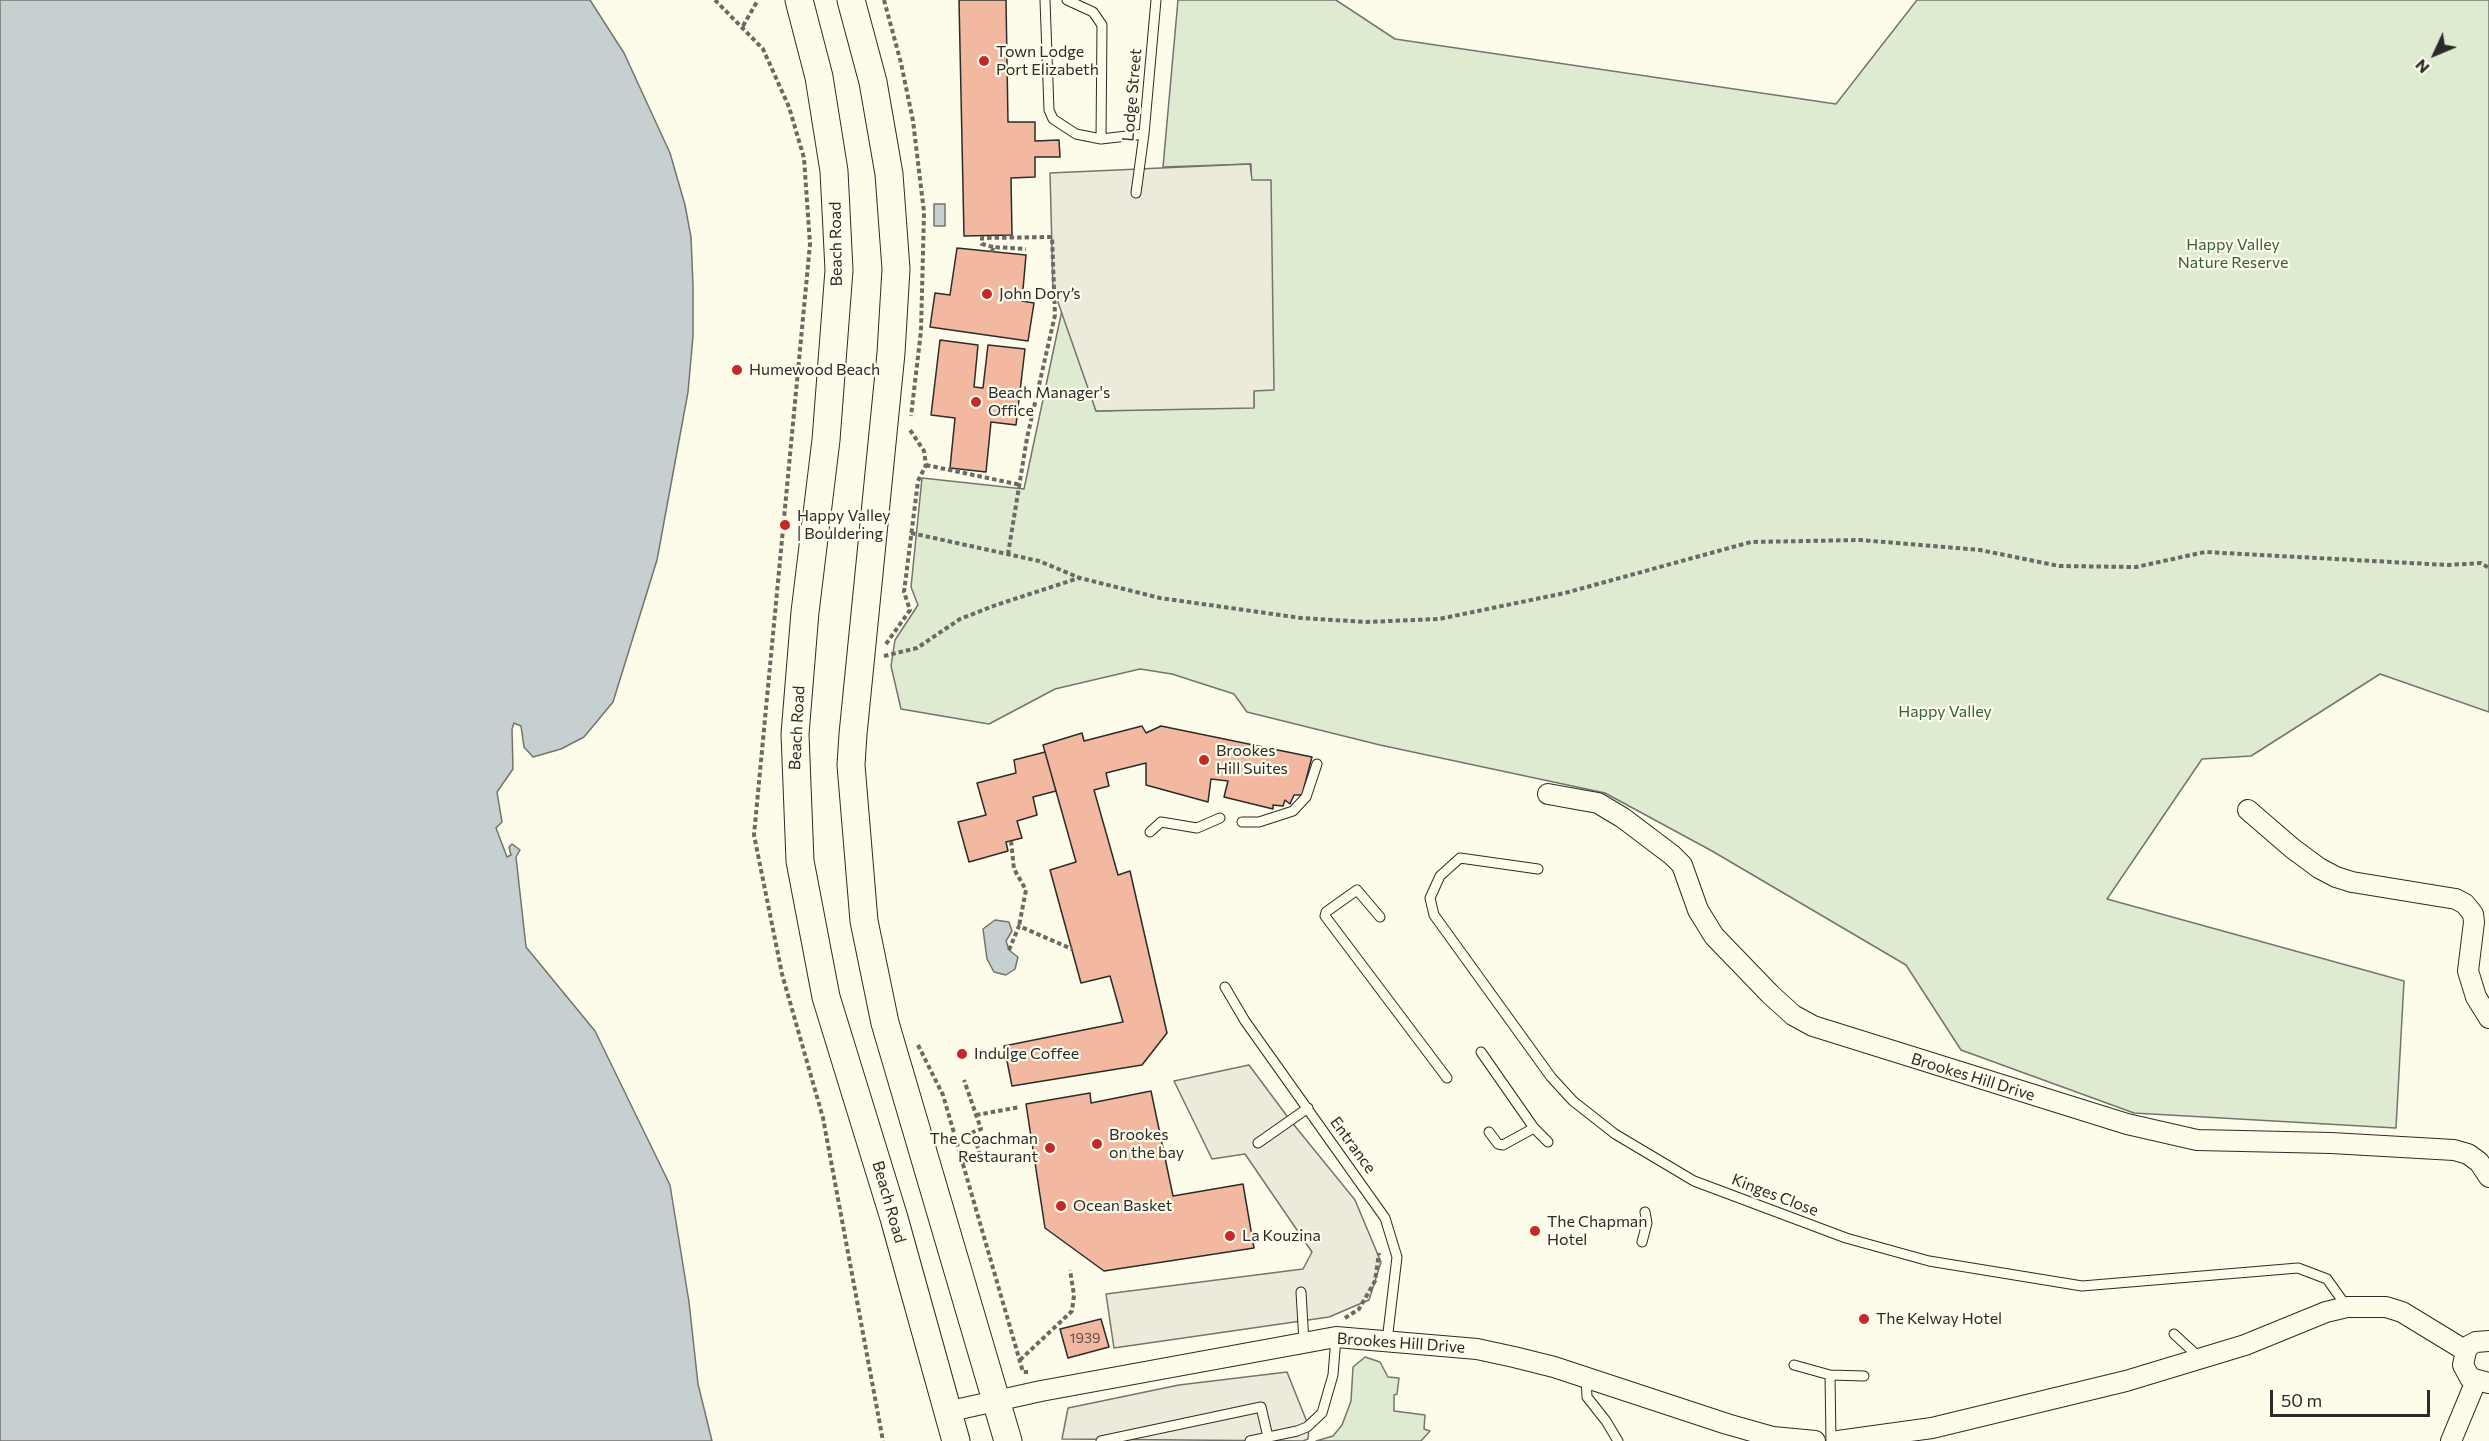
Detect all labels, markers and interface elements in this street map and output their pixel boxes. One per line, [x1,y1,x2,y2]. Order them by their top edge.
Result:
north arrow [2405,24,2465,84]
place label: Town Lodge Port Elizabeth [996,42,1099,80]
street label: Lodge Street [1118,48,1146,142]
marker: Town Lodge Port Elizabeth [977,54,991,68]
text: N [2411,56,2433,78]
street label: Beach Road [826,202,846,286]
park label: Happy Valley Nature Reserve [2178,235,2288,273]
place label: John Dory’s [999,284,1081,304]
marker: John Dory’s [980,287,994,301]
place label: Humewood Beach [749,360,880,380]
marker: Humewood Beach [730,363,744,377]
place label: Beach Manager's Office [988,383,1110,421]
marker: Beach Manager's Office [969,395,983,409]
place label: Happy Valley | Bouldering [797,506,891,544]
marker: Happy Valley | Bouldering [778,518,792,532]
street label: Beach Road [785,685,809,771]
park label: Happy Valley [1898,702,1992,722]
place label: Brookes Hill Suites [1216,741,1288,779]
marker: Brookes Hill Suites [1197,753,1211,767]
place label: Indulge Coffee [974,1044,1079,1064]
marker: Indulge Coffee [955,1047,969,1061]
street label: Brookes Hill Drive [1909,1049,2037,1105]
street label: Entrance [1326,1113,1380,1177]
place label: Brookes on the bay [1109,1125,1184,1163]
place label: The Coachman Restaurant [930,1129,1038,1167]
marker: Brookes on the bay [1090,1137,1104,1151]
marker: The Coachman Restaurant [1043,1141,1057,1155]
street label: Beach Road [868,1159,910,1245]
street label: Kinges Close [1729,1170,1821,1220]
place label: Ocean Basket [1073,1196,1172,1216]
marker: Ocean Basket [1054,1199,1068,1213]
place label: The Chapman Hotel [1547,1212,1647,1250]
marker: The Chapman Hotel [1528,1224,1542,1238]
place label: La Kouzina [1242,1226,1321,1246]
marker: La Kouzina [1223,1229,1237,1243]
place label: The Kelway Hotel [1876,1309,2002,1329]
marker: The Kelway Hotel [1857,1312,1871,1326]
street label: Brookes Hill Drive [1336,1329,1466,1357]
house number: 1939 [1070,1330,1100,1346]
scale bar [2273,1378,2434,1416]
text: 50 m [2281,1389,2322,1411]

